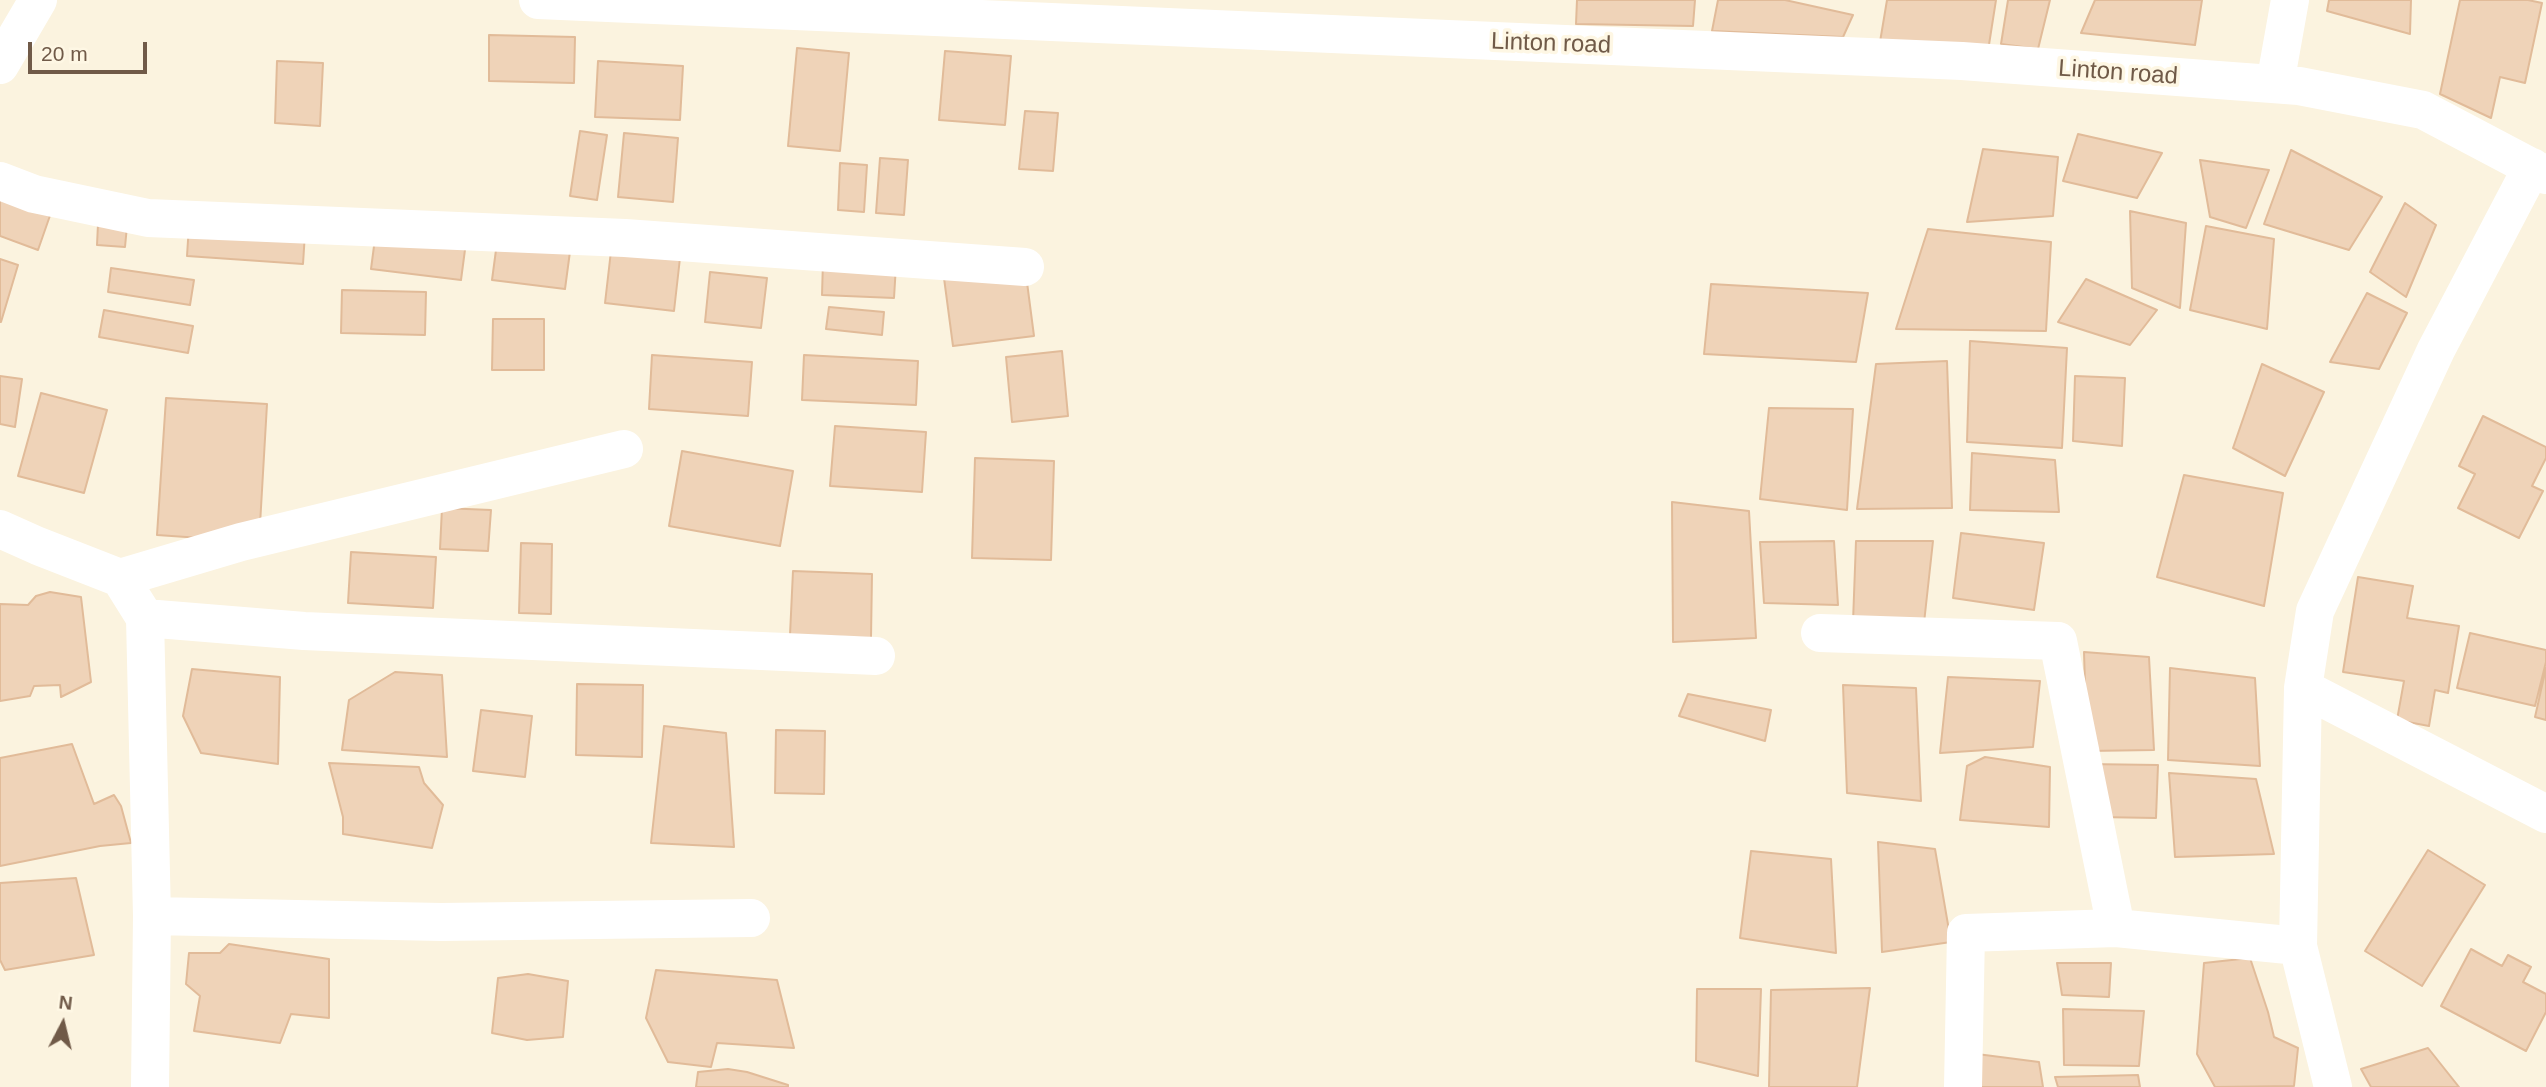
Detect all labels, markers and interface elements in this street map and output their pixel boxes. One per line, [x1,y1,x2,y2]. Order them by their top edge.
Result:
scale bar [32,28,150,72]
street label: Linton road [1490,28,1612,60]
text: 20 m [41,42,88,65]
street label: Linton road [2057,54,2179,92]
north arrow [28,989,98,1059]
text: N [58,991,74,1014]

